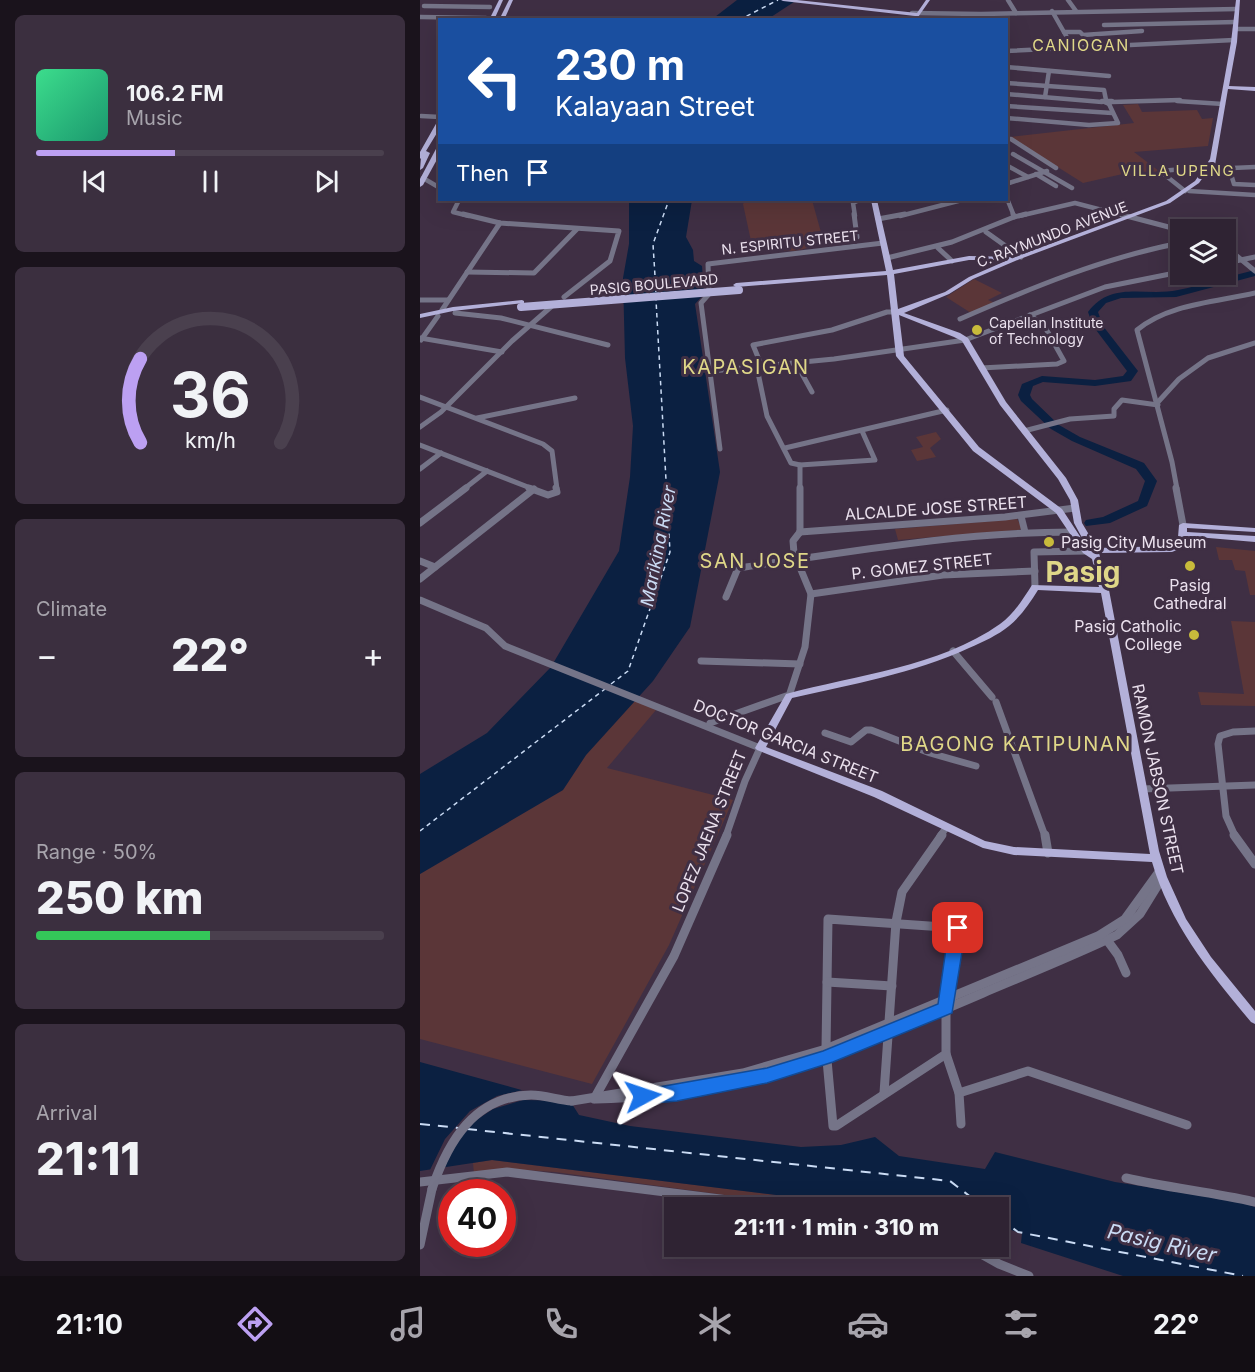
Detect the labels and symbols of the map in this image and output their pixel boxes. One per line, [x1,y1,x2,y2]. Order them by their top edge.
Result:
district label: CANIOGAN [1032,35,1130,55]
district label: VILLA UPENG [1121,161,1235,180]
street label: C. RAYMUNDO AVENUE [974,197,1130,271]
street label: N. ESPIRITU STREET [721,226,859,258]
street label: PASIG BOULEVARD [589,270,719,298]
place label: Capellan Institute of Technology [989,314,1104,347]
marker: Capellan Institute of Technology [970,323,984,337]
district label: KAPASIGAN [682,355,810,379]
water label: Marikina River [636,483,680,608]
street label: ALCALDE JOSE STREET [844,492,1028,524]
place label: Pasig City Museum [1061,532,1207,552]
marker: Pasig City Museum [1042,535,1056,549]
district label: SAN JOSE [700,549,810,573]
street label: P. GOMEZ STREET [850,549,994,583]
district label: Pasig [1045,555,1121,589]
marker: Pasig Cathedral [1183,559,1197,573]
place label: Pasig Cathedral [1153,575,1227,613]
place label: Pasig Catholic College [1074,616,1182,654]
marker: Pasig Catholic College [1187,628,1201,642]
street label: RAMON JABSON STREET [1128,682,1188,876]
street label: DOCTOR GARCIA STREET [691,695,881,787]
district label: BAGONG KATIPUNAN [900,732,1132,756]
street label: LOPEZ JAENA STREET [667,747,751,915]
pin [932,902,983,953]
position arrow [611,1064,675,1128]
speed limit sign: 40 [438,1179,516,1257]
water label: Pasig River [1105,1218,1220,1268]

